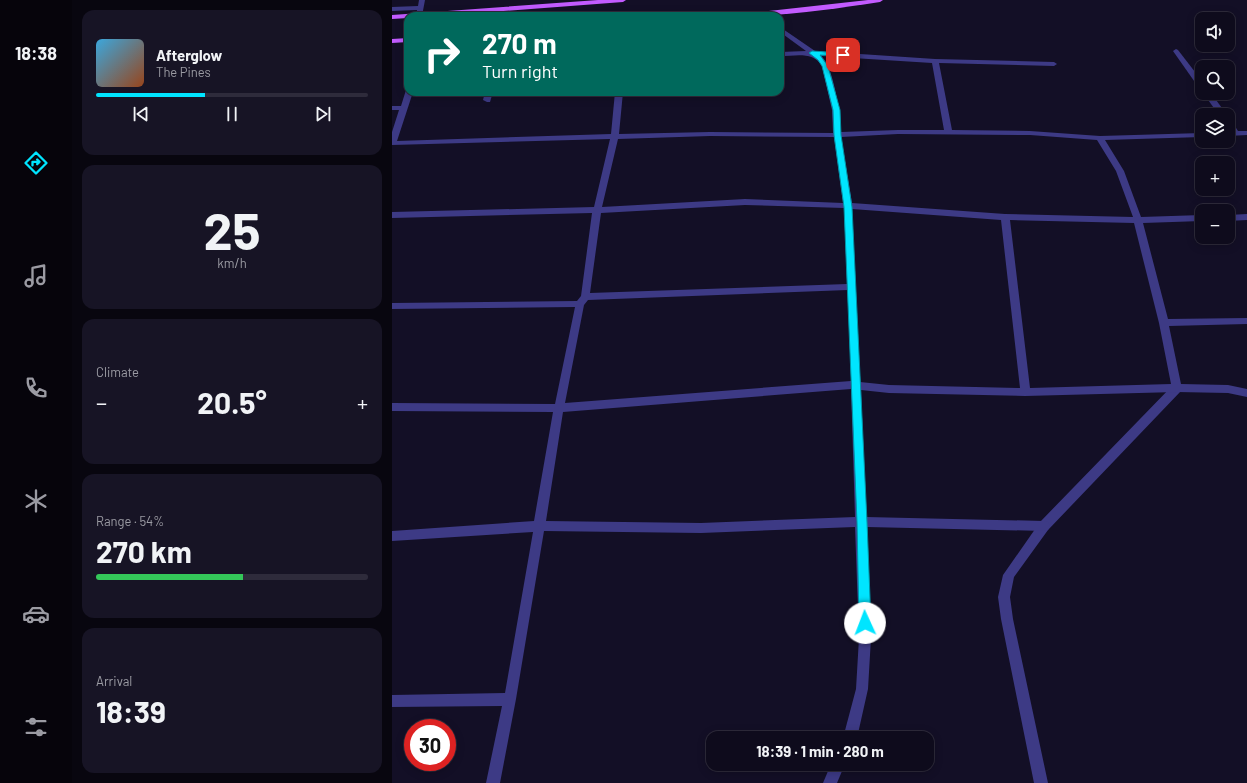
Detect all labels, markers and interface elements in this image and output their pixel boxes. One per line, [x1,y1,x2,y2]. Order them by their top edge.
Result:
map controls [1195,12,1235,244]
button: sound [1195,12,1235,52]
text: 270 m [482,26,557,60]
icon: right [416,28,468,80]
pin [826,38,860,72]
text: 18:38 [15,42,57,64]
icon: arrive [832,44,854,66]
text: Afterglow [156,46,222,64]
text: Turn right [482,60,558,82]
button: search [1195,60,1235,100]
text: The Pines [156,64,211,80]
icon: previous [130,103,152,125]
icon: pause [221,103,243,125]
icon: next [312,103,334,125]
button: layers [1195,108,1235,148]
icon: directions [22,149,50,177]
button: + [1195,156,1235,196]
text: 25 [203,198,261,260]
button: − [1195,204,1235,244]
text: km/h [217,255,247,271]
icon: music [22,262,50,290]
text: Climate [96,364,139,380]
icon: phone [22,374,50,402]
text: 20.5° [197,384,267,420]
text: − [96,389,107,415]
text: + [357,389,368,415]
icon: climate [22,487,50,515]
text: Range · 54% [96,513,164,529]
text: 270 km [96,533,192,569]
icon: car [22,600,50,628]
position arrow [844,602,886,644]
text: Arrival [96,673,132,689]
text: 18:39 [96,693,166,729]
icon: filters [22,713,50,741]
speed limit sign: 30 [404,719,456,771]
text: 18:39 · 1 min · 280 m [756,742,884,760]

